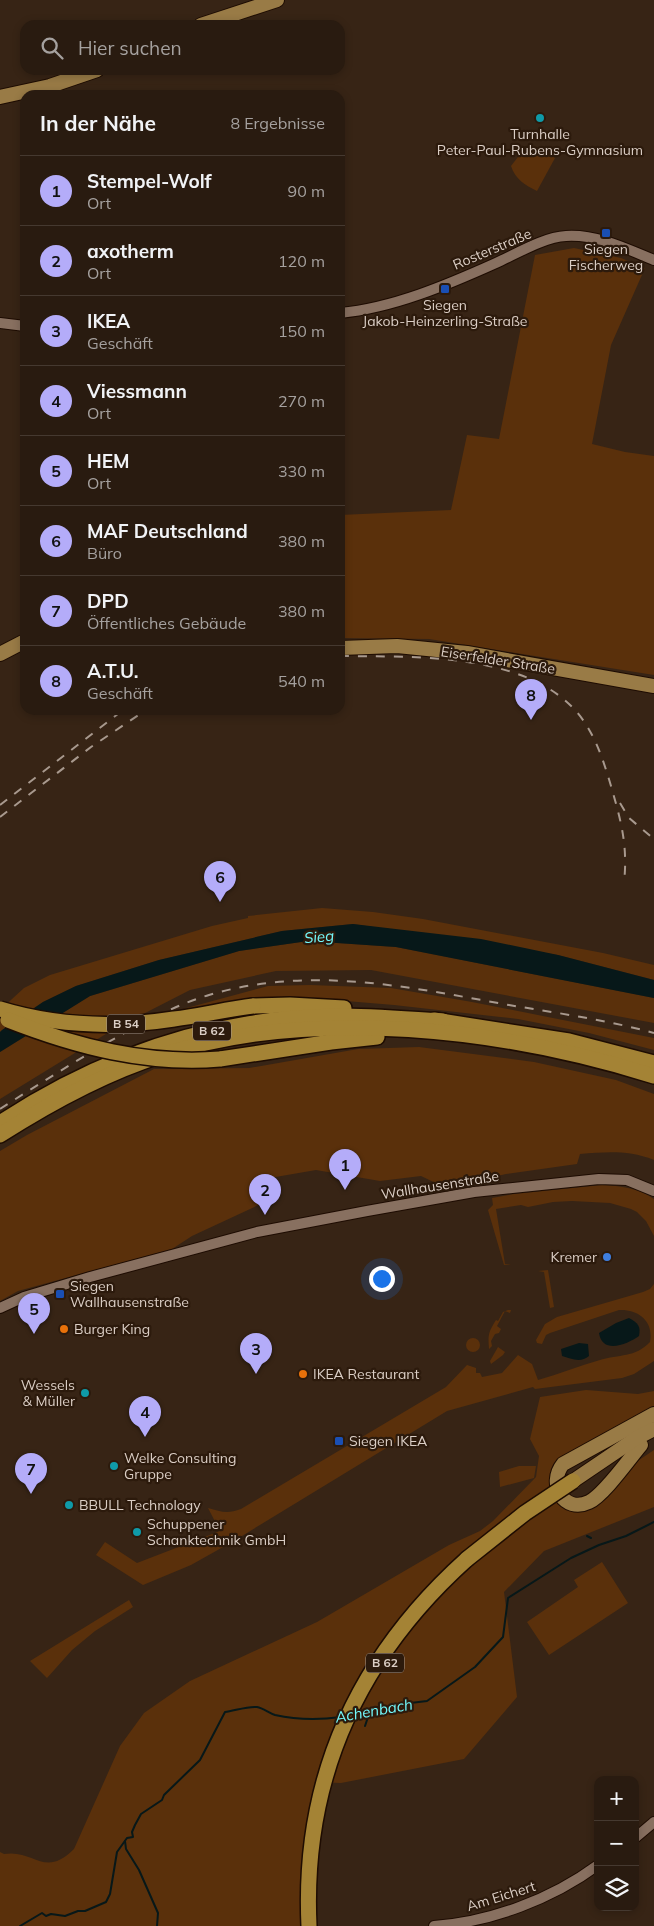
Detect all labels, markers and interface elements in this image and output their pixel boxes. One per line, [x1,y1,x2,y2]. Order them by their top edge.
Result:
search box [20,20,345,75]
icon: search [38,34,66,62]
text: Hier suchen [78,36,182,60]
text: In der Nähe [40,110,156,136]
marker: Turnhalle Peter-Paul-Rubens-Gymnasium [534,112,546,124]
text: 8 Ergebnisse [230,113,325,133]
place label: Turnhalle Peter-Paul-Rubens-Gymnasium [437,125,643,159]
text: Stempel-Wolf [87,169,212,193]
text: 1 [51,181,61,201]
text: 90 m [288,181,325,201]
text: Ort [87,193,111,213]
street label: Rosterstraße [450,224,534,274]
marker: Siegen Fischerweg [600,227,612,239]
text: axotherm [87,239,174,263]
place label: Siegen Fischerweg [569,240,643,274]
text: 2 [51,251,61,271]
text: 120 m [278,251,325,271]
text: Ort [87,263,111,283]
marker: Siegen Jakob-Heinzerling-Straße [439,283,451,295]
place label: Siegen Jakob-Heinzerling-Straße [363,296,527,330]
text: IKEA [87,309,130,333]
text: 3 [51,321,61,341]
text: 150 m [278,321,325,341]
text: Geschäft [87,333,153,353]
text: Viessmann [87,379,187,403]
text: 4 [51,391,61,411]
text: 270 m [278,391,325,411]
text: Ort [87,403,111,423]
text: HEM [87,449,130,473]
text: 5 [51,461,61,481]
text: 330 m [278,461,325,481]
text: Ort [87,473,111,493]
text: MAF Deutschland [87,519,248,543]
text: 6 [51,531,61,551]
text: 380 m [278,531,325,551]
text: Büro [87,543,122,563]
text: DPD [87,589,129,613]
text: 7 [51,601,61,621]
text: 380 m [278,601,325,621]
text: Öffentliches Gebäude [87,613,246,633]
street label: Eiserfelder Straße [440,642,556,678]
text: A.T.U. [87,659,138,683]
text: 8 [51,671,61,691]
text: 540 m [278,671,325,691]
pin: 8 [515,679,547,720]
text: Geschäft [87,683,153,703]
pin: 6 [204,861,236,902]
water label: Sieg [303,926,335,947]
road number: B 54 [107,1014,145,1034]
road number: B 62 [193,1021,231,1040]
pin: 1 [329,1149,361,1190]
street label: Wallhausenstraße [380,1167,500,1203]
pin: 2 [249,1174,281,1215]
place label: Kremer [551,1248,598,1266]
marker: Kremer [601,1251,613,1263]
your location [369,1266,395,1292]
place label: Siegen Wallhausenstraße [70,1277,189,1311]
marker: Siegen Wallhausenstraße [54,1288,66,1300]
pin: 5 [18,1293,50,1334]
place label: Burger King [74,1320,150,1338]
marker: Burger King [58,1323,70,1335]
pin: 3 [240,1333,272,1374]
place label: IKEA Restaurant [313,1365,419,1383]
marker: IKEA Restaurant [297,1368,309,1380]
place label: Wessels & Müller [21,1376,76,1410]
marker: Wessels & Müller [79,1387,91,1399]
pin: 4 [129,1396,161,1437]
place label: Siegen IKEA [349,1432,428,1450]
marker: Siegen IKEA [333,1435,345,1447]
place label: Welke Consulting Gruppe [124,1449,237,1483]
pin: 7 [15,1453,47,1494]
marker: Welke Consulting Gruppe [108,1460,120,1472]
place label: BBULL Technology [79,1496,201,1514]
marker: BBULL Technology [63,1499,75,1511]
place label: Schuppener Schanktechnik GmbH [147,1515,286,1549]
marker: Schuppener Schanktechnik GmbH [131,1526,143,1538]
road number: B 62 [366,1654,404,1672]
water label: Achenbach [333,1694,414,1727]
map controls [594,1776,639,1911]
button: + [594,1776,639,1821]
button: − [594,1821,639,1866]
button: layers [594,1866,639,1911]
street label: Am Eichert [464,1877,538,1915]

